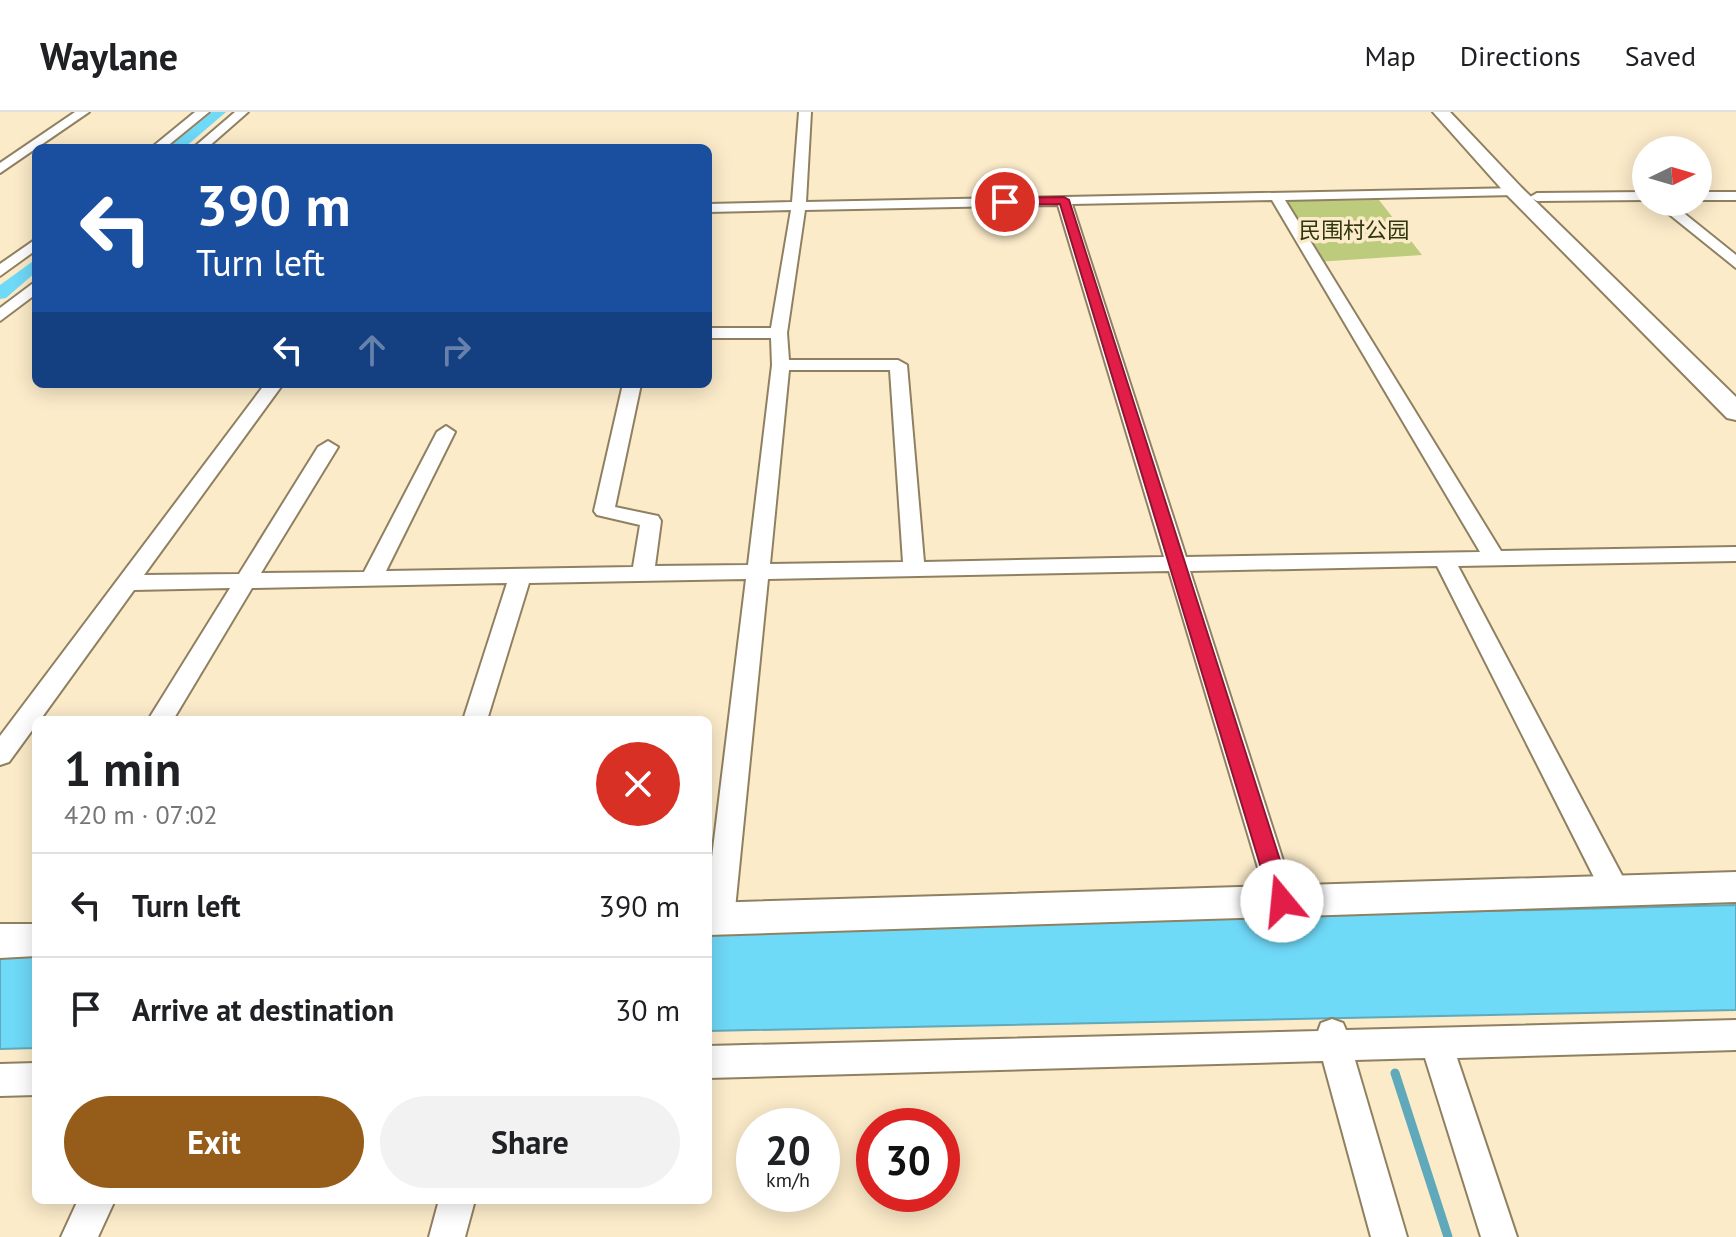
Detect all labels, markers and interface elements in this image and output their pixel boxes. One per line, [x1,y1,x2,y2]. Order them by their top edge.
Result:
text: Waylane [40,31,178,80]
text: Map [1365,37,1416,74]
text: Directions [1460,37,1581,74]
text: Saved [1625,37,1696,74]
north arrow [1632,136,1712,216]
map controls [1632,136,1712,216]
pin [971,168,1039,236]
text: 390 m [196,169,351,241]
icon: left [64,176,168,280]
icon: arrive [983,180,1027,224]
park label: 民围村公园 [1299,216,1409,244]
text: Turn left [196,239,325,286]
icon: left [266,328,310,372]
icon: ahead [350,328,394,372]
icon: right [434,328,478,372]
text: 1 min [64,737,181,799]
button: close [596,742,680,826]
text: 420 m · 07:02 [64,798,218,831]
position arrow [1240,859,1324,943]
icon: left [64,883,108,927]
text: Turn left [132,886,240,925]
text: 390 m [599,886,680,925]
icon: arrive [64,987,108,1031]
text: Arrive at destination [132,990,394,1029]
text: 30 m [615,990,680,1029]
button: Exit [64,1096,364,1188]
button: Share [380,1096,680,1188]
speed limit sign: 30 [856,1108,960,1212]
text: 20 [765,1124,811,1176]
text: km/h [766,1167,810,1193]

